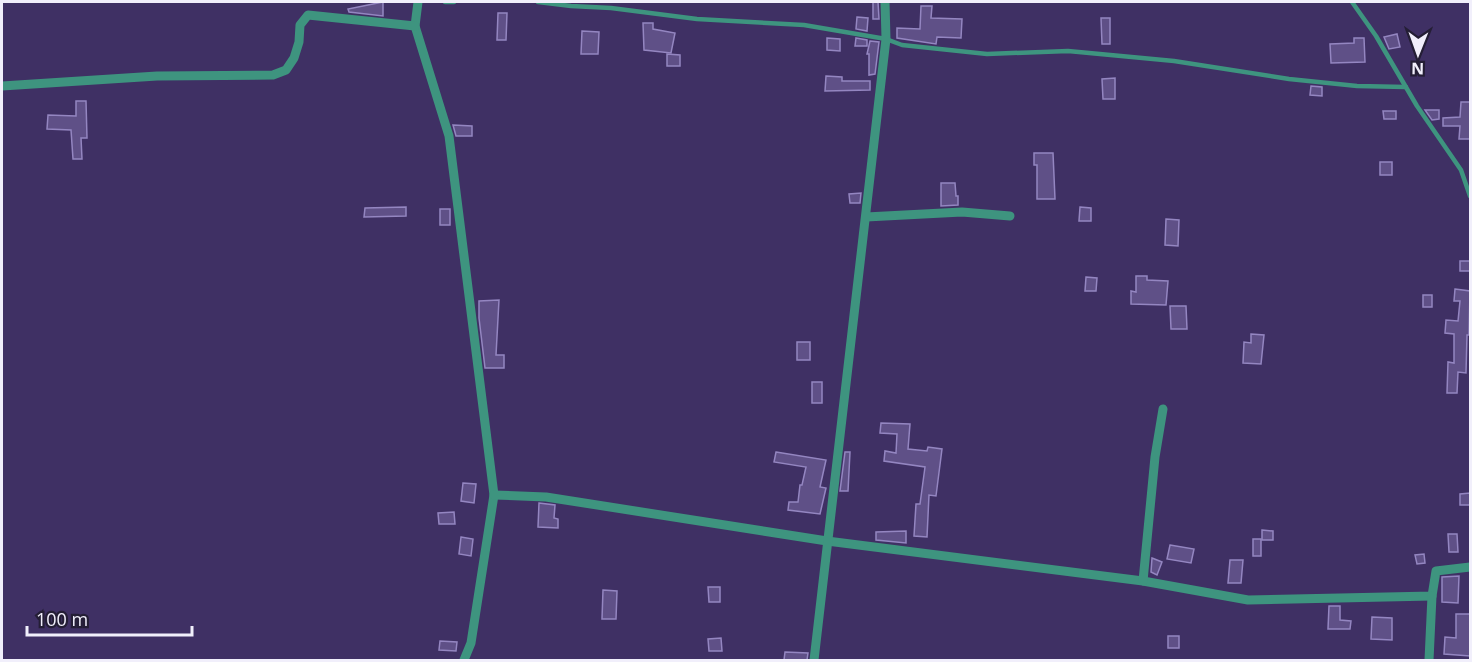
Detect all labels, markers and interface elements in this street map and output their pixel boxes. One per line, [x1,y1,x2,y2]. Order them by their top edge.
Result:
north arrow [1388,24,1448,84]
text: N [1411,58,1424,80]
scale bar [27,599,192,637]
text: 100 m [36,607,88,631]

